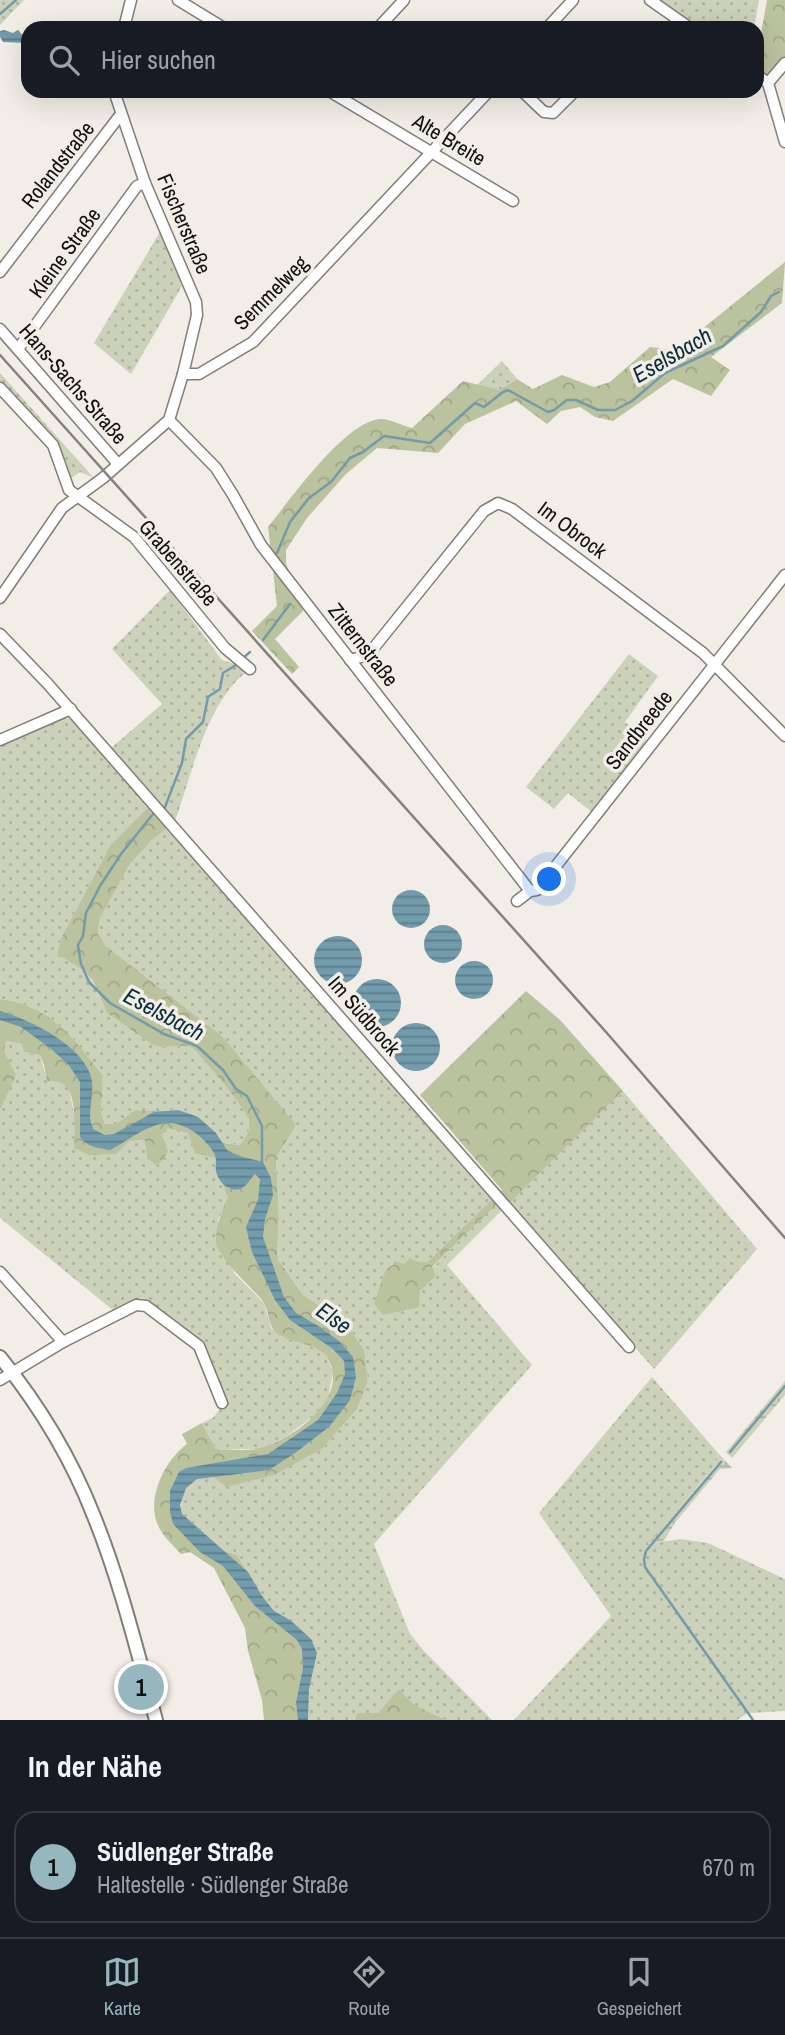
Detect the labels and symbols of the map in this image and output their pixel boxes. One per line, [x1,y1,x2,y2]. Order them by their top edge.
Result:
street label: Alte Breite [406,106,491,173]
street label: Rolandstraße [14,115,101,214]
street label: Fischerstraße [150,169,219,278]
street label: Kleine Straße [22,202,107,304]
street label: Semmelweg [227,249,315,336]
street label: Hans-Sachs-Straße [13,317,134,450]
water label: Eselsbach [626,319,717,390]
street label: Im Obrock [532,494,613,565]
street label: Grabenstraße [133,513,224,612]
street label: Zitternstraße [322,597,405,692]
street label: Sandbreede [598,684,679,776]
your location [532,862,566,896]
street label: Im Südbrock [322,970,407,1062]
water label: Eselsbach [119,979,210,1048]
water label: Else [310,1294,358,1341]
pin: 1 [118,1661,164,1713]

